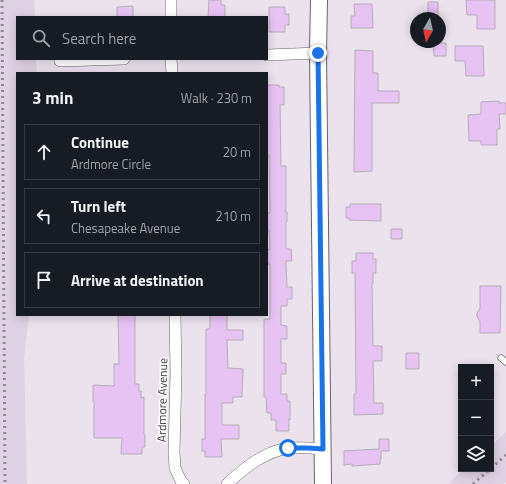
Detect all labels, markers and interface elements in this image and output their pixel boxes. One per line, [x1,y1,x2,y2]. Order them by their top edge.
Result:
north arrow [410,12,446,48]
search box [16,16,268,60]
icon: search [30,27,52,49]
text: Search here [62,27,136,50]
route end [309,44,327,62]
text: 3 min [32,85,73,111]
text: Walk · 230 m [181,88,252,108]
text: Continue [71,131,129,154]
icon: ahead [33,141,55,163]
text: 20 m [223,142,251,162]
text: Ardmore Circle [71,154,151,174]
text: Turn left [71,195,126,218]
icon: left [33,205,55,227]
text: 210 m [215,206,251,226]
text: Chesapeake Avenue [71,218,180,238]
icon: arrive [33,269,55,291]
text: Arrive at destination [71,269,204,292]
street label: Ardmore Avenue [152,358,172,442]
map controls [458,364,494,472]
button: + [458,364,494,400]
button: − [458,400,494,436]
button: layers [458,436,494,472]
route start [279,439,297,457]

